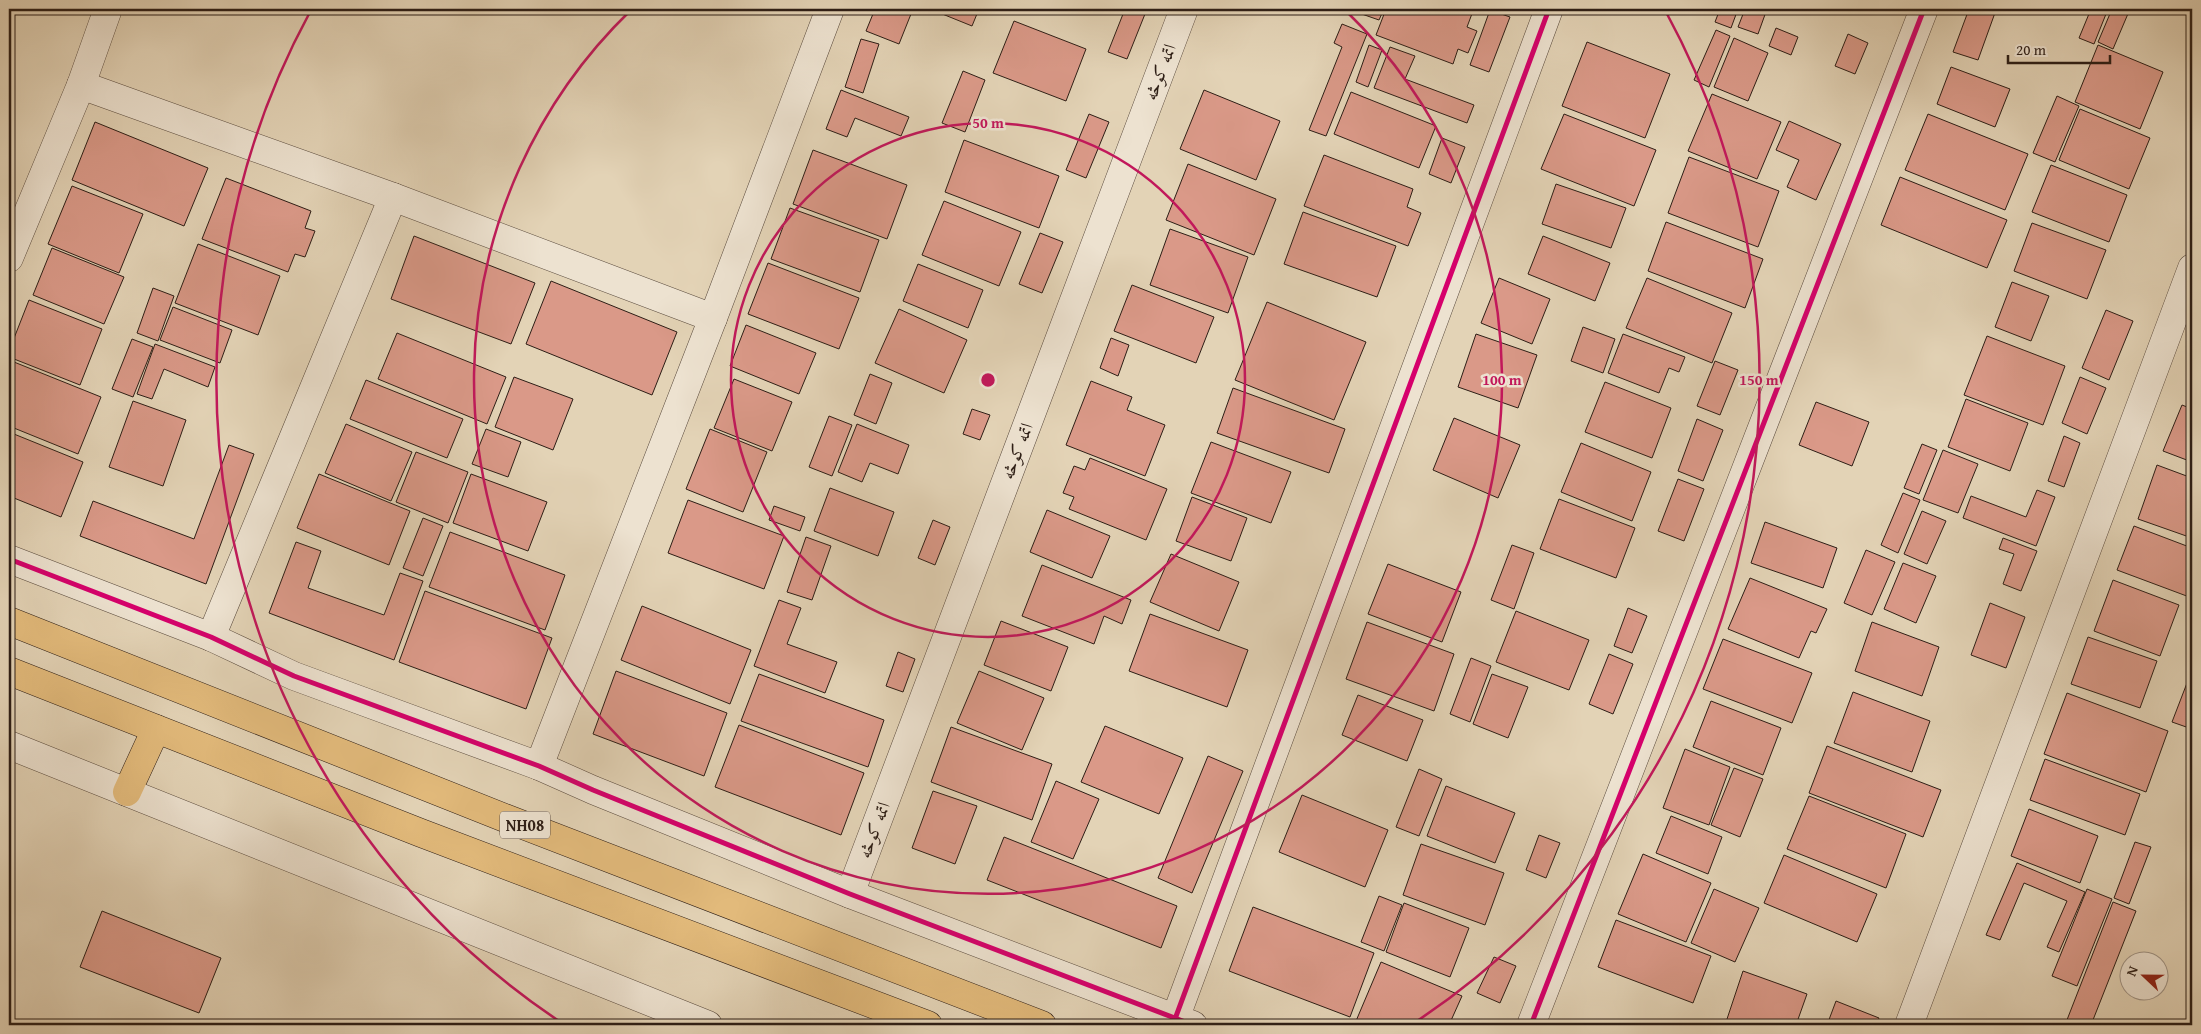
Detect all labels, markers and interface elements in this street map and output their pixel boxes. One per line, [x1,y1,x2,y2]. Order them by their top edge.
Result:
scale bar [2008,32,2111,64]
text: 20 m [2016,39,2047,60]
street label: اتمه کوڅه [1136,40,1183,104]
text: 50 m [972,112,1004,133]
text: 100 m [1482,369,1522,390]
text: 150 m [1739,369,1779,390]
centre of rings [979,371,997,389]
street label: اتمه کوڅه [993,419,1040,483]
street label: اتمه کوڅه [850,798,897,862]
road number: NH08 [500,812,550,838]
north arrow [2118,952,2168,1002]
text: N [2121,962,2143,979]

